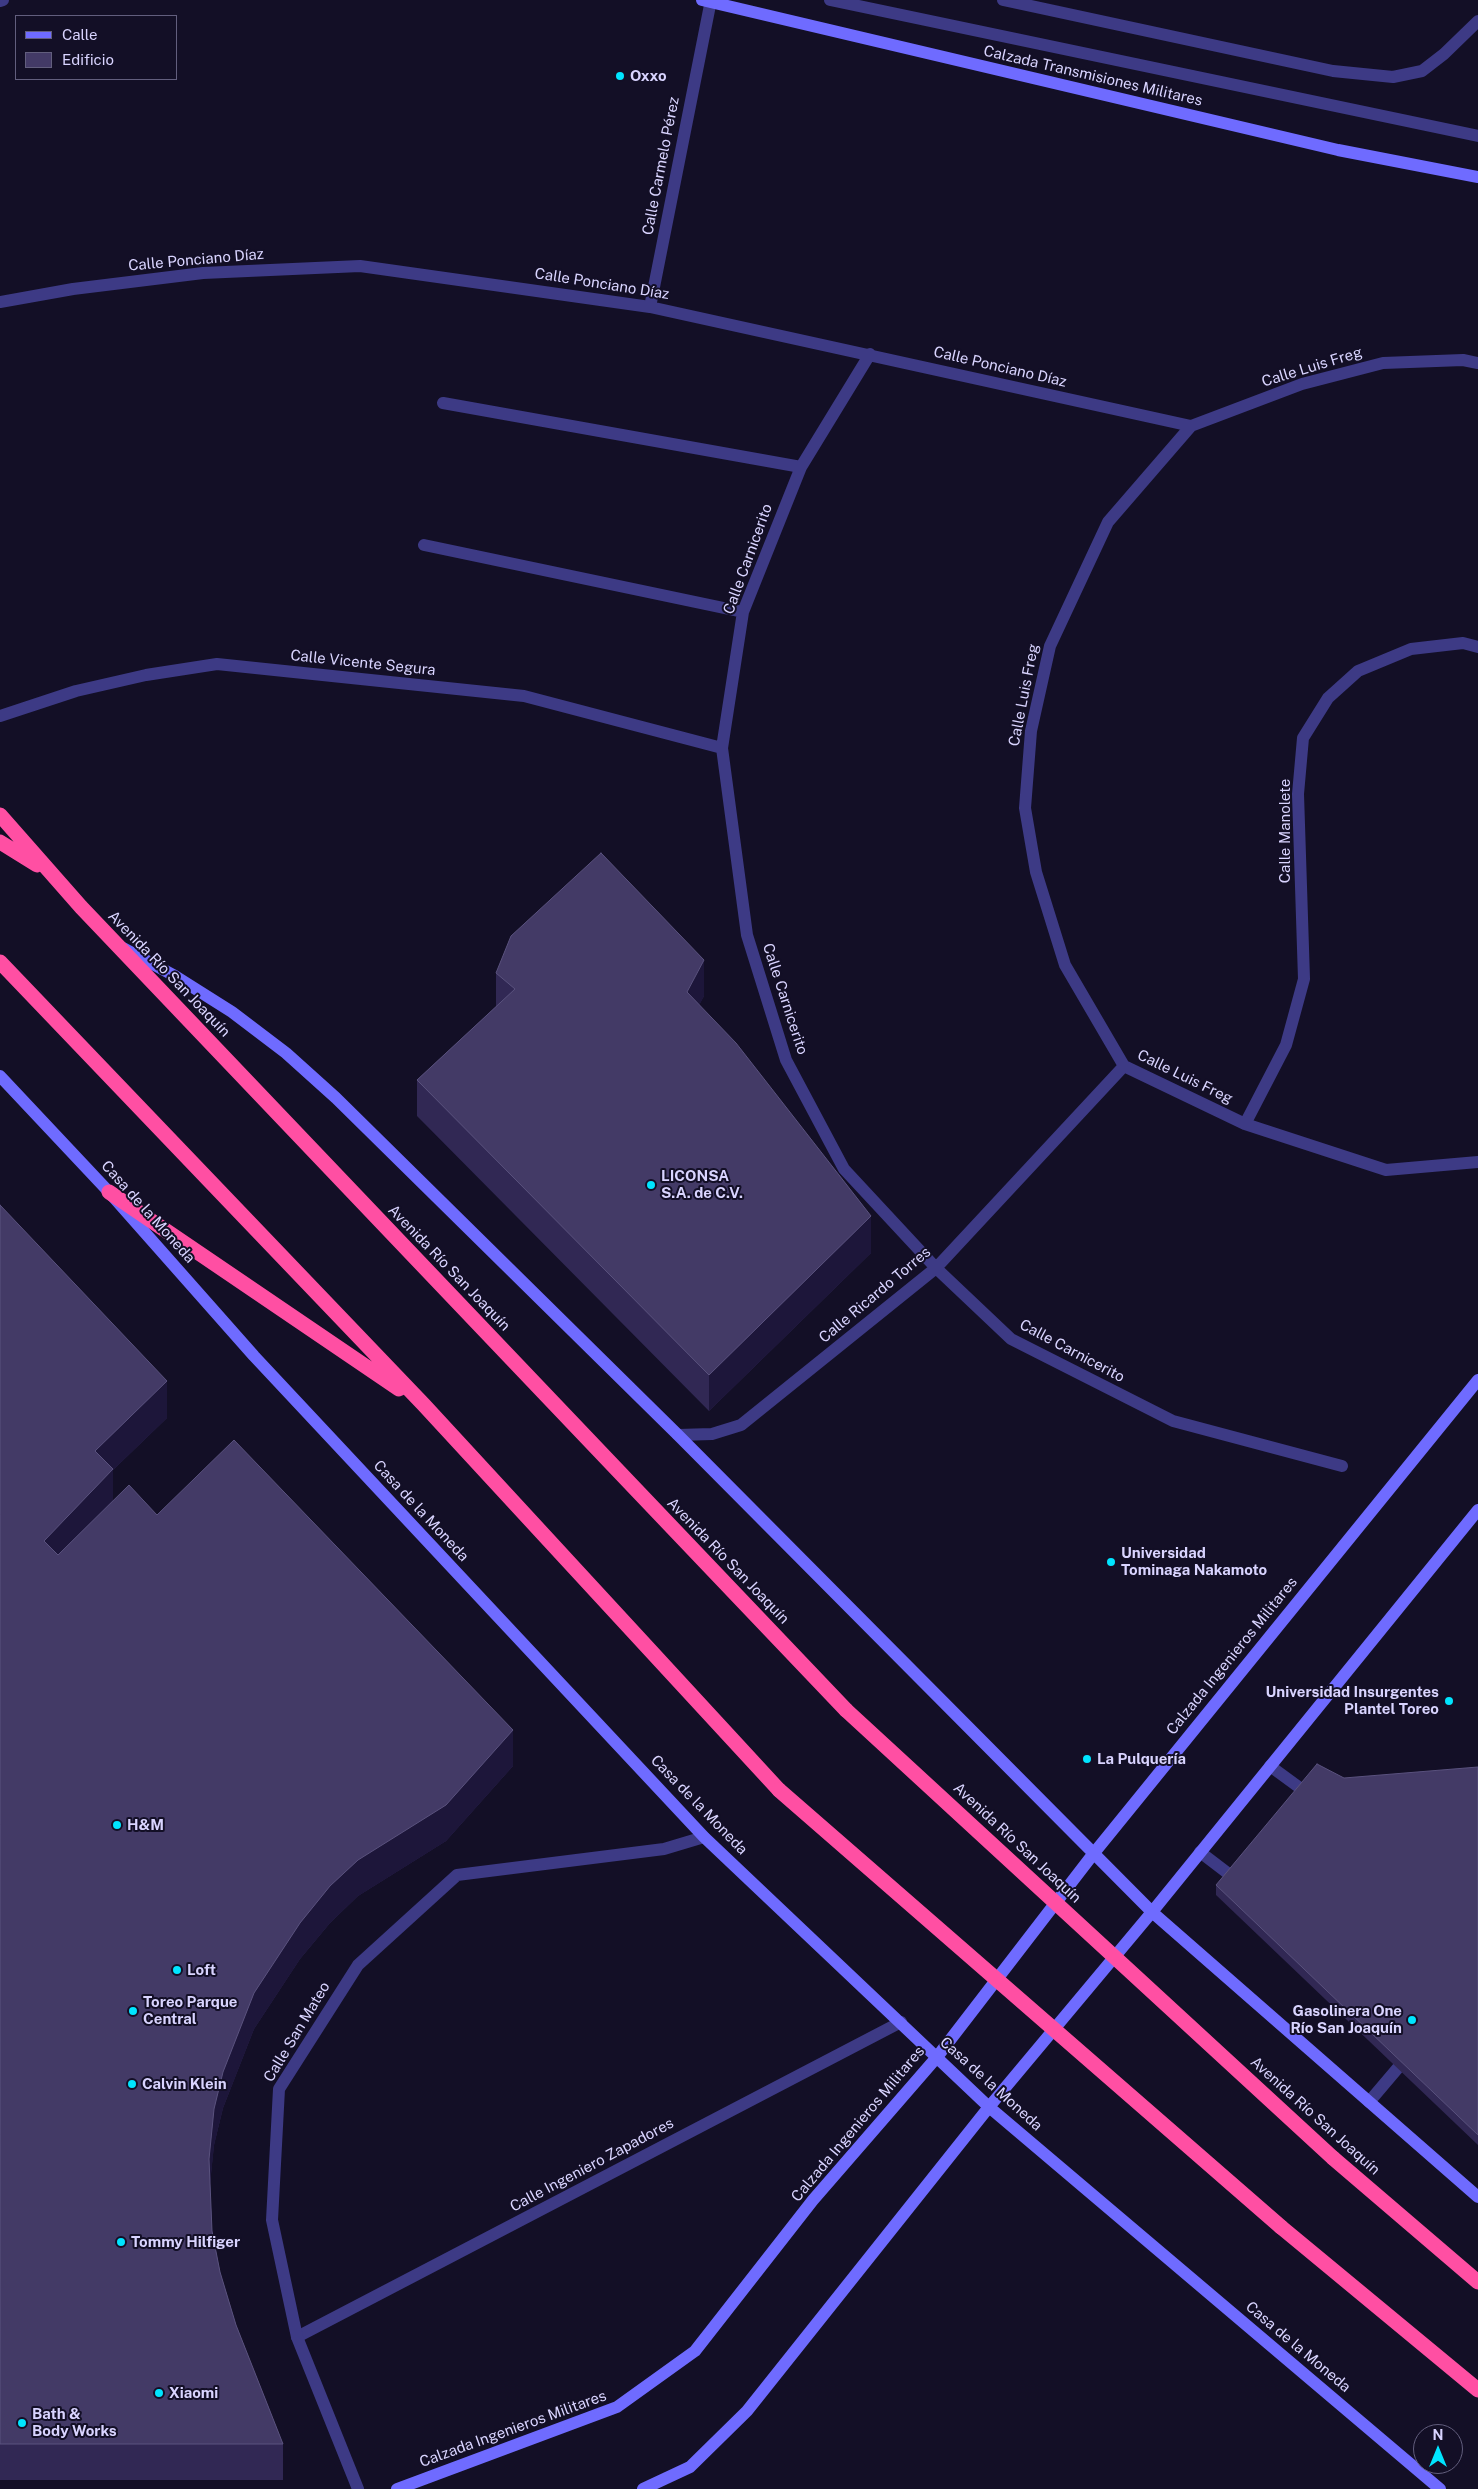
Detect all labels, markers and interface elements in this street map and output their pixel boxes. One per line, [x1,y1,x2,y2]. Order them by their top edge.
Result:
legend [15,15,178,80]
text: Calle [62,26,98,43]
street label: Calzada Transmisiones Militares [982,42,1204,110]
text: Edificio [62,51,114,68]
place label: Oxxo [630,67,667,85]
marker: Oxxo [614,70,626,82]
street label: Calle Carmelo Pérez [639,95,683,237]
street label: Calle Ponciano Díaz [127,245,265,275]
street label: Calle Ponciano Díaz [533,264,671,304]
street label: Calle Ponciano Díaz [932,343,1068,391]
street label: Calle Luis Freg [1260,343,1364,391]
street label: Calle Carnicerito [720,501,776,617]
street label: Calle Luis Freg [1005,642,1043,748]
street label: Calle Vicente Segura [289,646,437,680]
street label: Calle Manolete [1276,779,1294,883]
street label: Avenida Río San Joaquín [104,907,234,1041]
street label: Calle Carnicerito [758,941,812,1057]
street label: Calle Luis Freg [1134,1046,1236,1108]
street label: Casa de la Moneda [97,1157,199,1267]
place label: LICONSA S.A. de C.V. [661,1167,743,1202]
marker: LICONSA S.A. de C.V. [645,1179,657,1191]
street label: Avenida Río San Joaquín [384,1201,514,1335]
street label: Calle Ricardo Torres [816,1243,934,1347]
street label: Calle Carnicerito [1016,1316,1128,1386]
street label: Casa de la Moneda [370,1457,472,1565]
street label: Avenida Río San Joaquín [663,1494,793,1628]
place label: Universidad Tominaga Nakamoto [1121,1544,1267,1579]
marker: Universidad Tominaga Nakamoto [1105,1556,1117,1568]
street label: Calzada Ingenieros Militares [1163,1574,1301,1738]
place label: Universidad Insurgentes Plantel Toreo [1265,1683,1439,1718]
marker: Universidad Insurgentes Plantel Toreo [1443,1695,1455,1707]
place label: La Pulquería [1097,1750,1186,1768]
street label: Casa de la Moneda [647,1751,751,1859]
marker: La Pulquería [1081,1753,1093,1765]
street label: Avenida Río San Joaquín [949,1779,1085,1907]
place label: H&M [127,1816,164,1834]
marker: H&M [111,1819,123,1831]
place label: Loft [187,1961,216,1979]
marker: Loft [171,1964,183,1976]
street label: Calle San Mateo [260,1979,334,2085]
place label: Toreo Parque Central [143,1993,237,2028]
place label: Gasolinera One Río San Joaquín [1290,2002,1402,2037]
marker: Toreo Parque Central [127,2005,139,2017]
marker: Gasolinera One Río San Joaquín [1406,2014,1418,2026]
street label: Casa de la Moneda [936,2033,1046,2135]
street label: Calzada Ingenieros Militares [788,2043,928,2205]
street label: Avenida Río San Joaquín [1247,2053,1383,2179]
place label: Calvin Klein [142,2075,227,2093]
marker: Calvin Klein [126,2078,138,2090]
street label: Calle Ingeniero Zapadores [507,2114,677,2216]
place label: Tommy Hilfiger [131,2233,240,2251]
marker: Tommy Hilfiger [115,2236,127,2248]
street label: Casa de la Moneda [1242,2298,1354,2396]
place label: Xiaomi [169,2384,218,2402]
marker: Xiaomi [153,2387,165,2399]
street label: Calzada Ingenieros Militares [417,2387,609,2471]
place label: Bath & Body Works [32,2405,117,2440]
marker: Bath & Body Works [16,2417,28,2429]
north arrow [1413,2424,1463,2474]
text: N [1433,2427,1443,2443]

